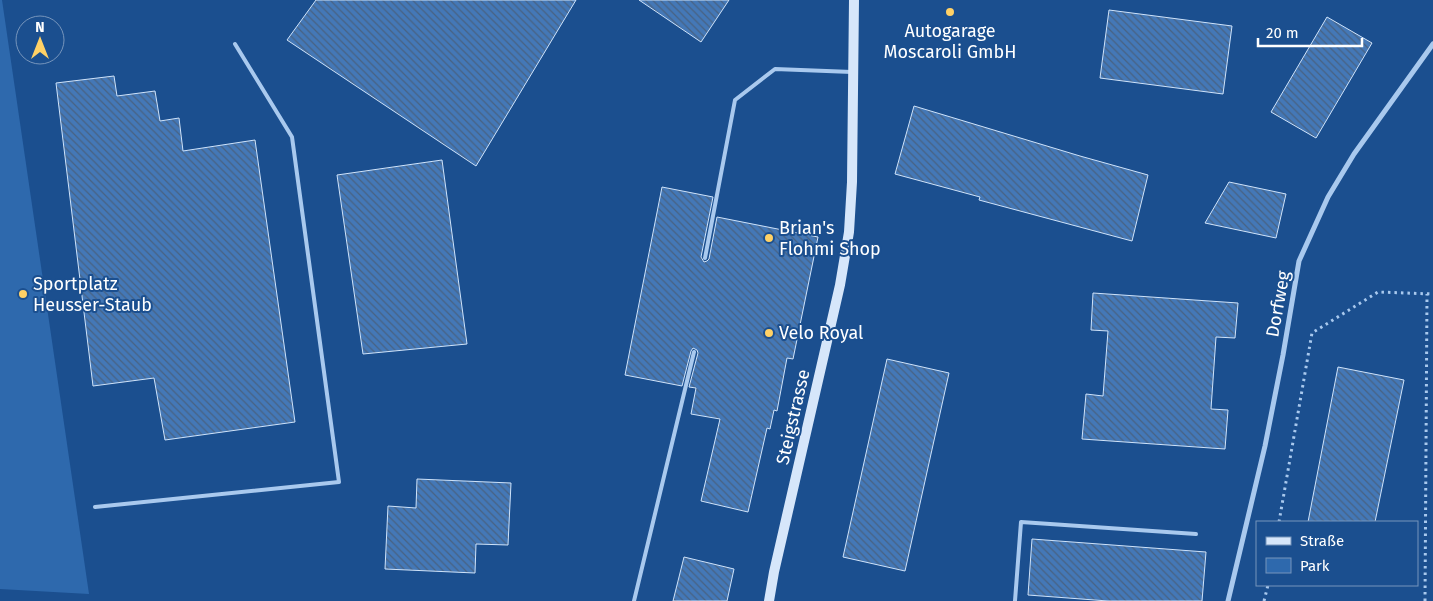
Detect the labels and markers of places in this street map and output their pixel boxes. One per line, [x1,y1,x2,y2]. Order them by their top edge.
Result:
marker: Autogarage Moscaroli GmbH [944,6,956,18]
place label: Autogarage Moscaroli GmbH [884,20,1016,63]
place label: Brian's Flohmi Shop [779,217,881,260]
marker: Brian's Flohmi Shop [763,232,775,244]
place label: Sportplatz Heusser-Staub [33,273,152,316]
marker: Sportplatz Heusser-Staub [17,288,29,300]
place label: Velo Royal [779,322,863,344]
marker: Velo Royal [763,327,775,339]

